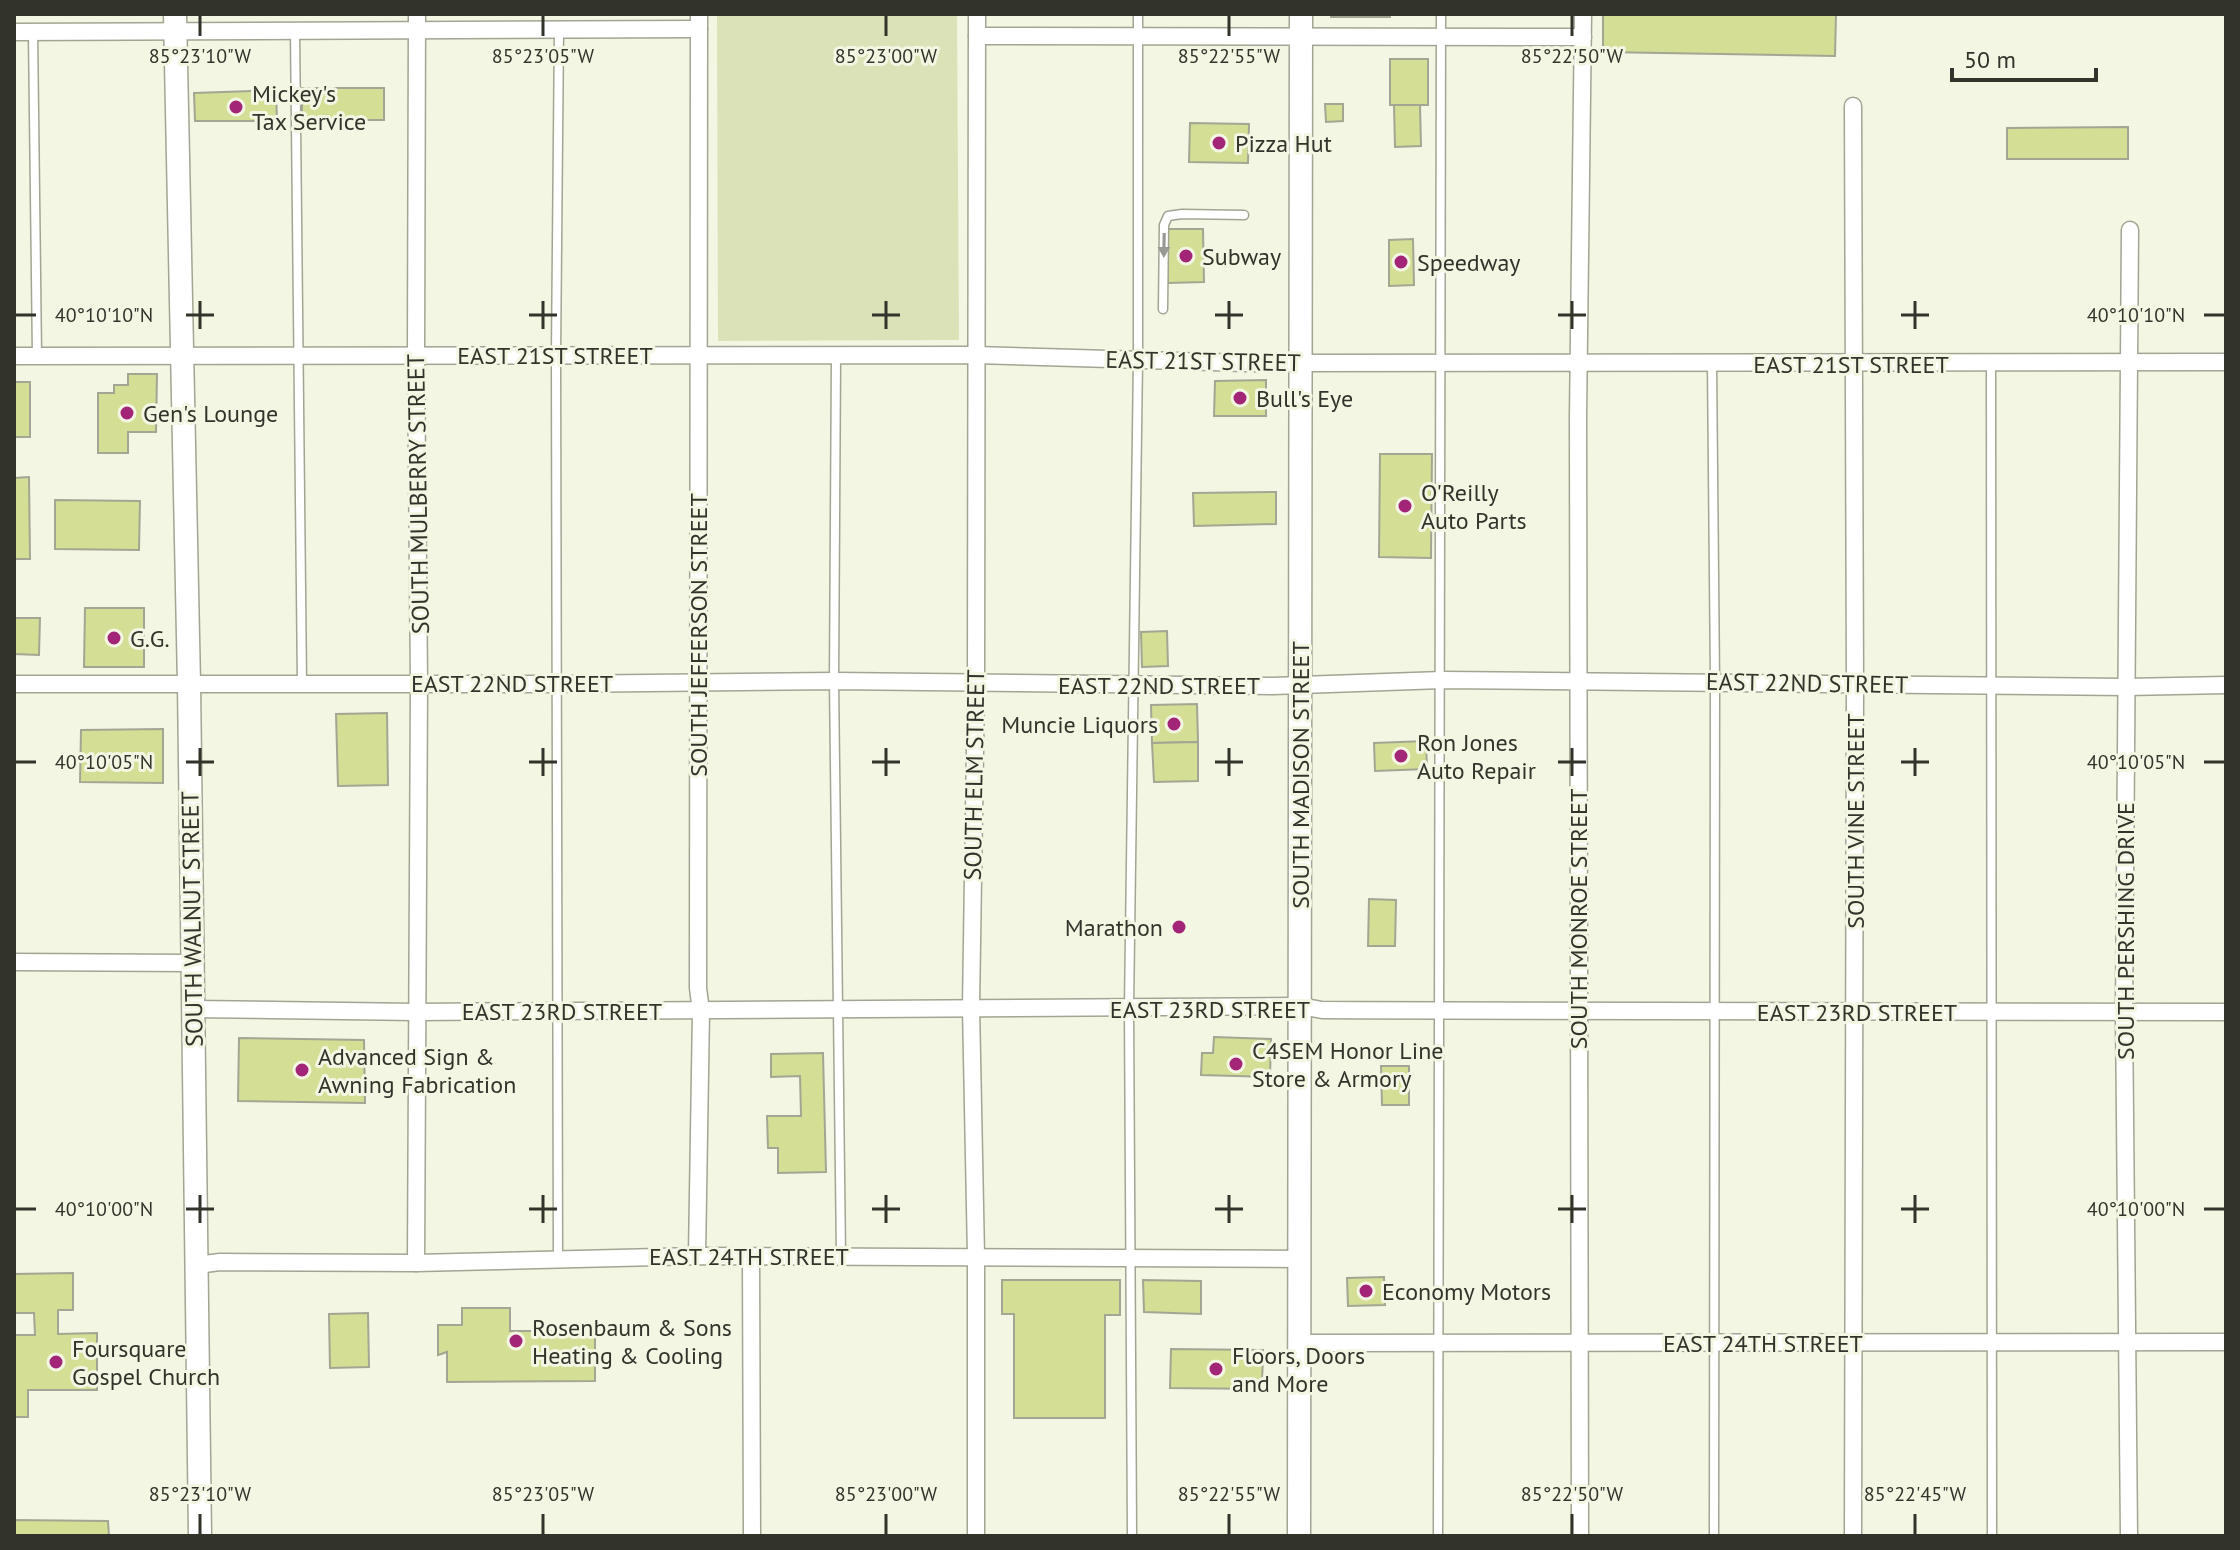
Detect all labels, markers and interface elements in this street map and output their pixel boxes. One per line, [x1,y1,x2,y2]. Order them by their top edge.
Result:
scale bar [1952,32,2096,82]
text: 85°23'10"W [149,43,252,69]
text: 85°23'05"W [492,43,595,69]
text: 85°23'00"W [835,43,938,69]
text: 85°22'55"W [1178,43,1281,69]
text: 85°22'50"W [1521,43,1624,69]
text: 50 m [1964,44,2016,75]
place label: Mickey's Tax Service [252,78,366,137]
marker: Mickey's Tax Service [227,98,245,116]
place label: Pizza Hut [1235,128,1332,159]
marker: Pizza Hut [1210,134,1228,152]
one-way arrow [1157,233,1170,258]
place label: Subway [1202,241,1281,272]
marker: Subway [1177,247,1195,265]
place label: Speedway [1417,247,1521,278]
marker: Speedway [1392,253,1410,271]
text: 40°10'10"N [55,302,153,328]
text: 40°10'10"N [2087,302,2185,328]
street label: EAST 21ST STREET [457,340,653,371]
street label: EAST 21ST STREET [1105,344,1301,378]
street label: EAST 21ST STREET [1753,349,1949,380]
street label: SOUTH MULBERRY STREET [400,354,436,634]
place label: Bull's Eye [1256,383,1353,414]
marker: Bull's Eye [1231,389,1249,407]
place label: Gen's Lounge [143,398,278,429]
marker: Gen's Lounge [118,404,136,422]
place label: O'Reilly Auto Parts [1421,477,1527,536]
street label: SOUTH JEFFERSON STREET [683,493,714,777]
marker: O'Reilly Auto Parts [1396,497,1414,515]
place label: G.G. [130,623,170,654]
marker: G.G. [105,629,123,647]
street label: SOUTH MADISON STREET [1285,641,1316,909]
street label: EAST 22ND STREET [1706,666,1908,700]
street label: EAST 22ND STREET [411,668,613,699]
street label: SOUTH ELM STREET [957,669,991,881]
street label: EAST 22ND STREET [1058,670,1260,701]
place label: Muncie Liquors [1001,709,1158,740]
street label: SOUTH VINE STREET [1840,713,1871,929]
marker: Muncie Liquors [1165,715,1183,733]
place label: Ron Jones Auto Repair [1417,727,1536,786]
marker: Ron Jones Auto Repair [1392,747,1410,765]
text: 40°10'05"N [55,749,153,775]
text: 40°10'05"N [2087,749,2185,775]
street label: SOUTH MONROE STREET [1563,789,1594,1049]
street label: SOUTH WALNUT STREET [174,791,210,1047]
street label: SOUTH PERSHING DRIVE [2110,802,2141,1060]
place label: Marathon [1065,912,1163,943]
marker: Marathon [1170,918,1188,936]
street label: EAST 23RD STREET [1110,994,1310,1025]
street label: EAST 23RD STREET [462,996,662,1027]
street label: EAST 23RD STREET [1757,997,1957,1028]
place label: C4SEM Honor Line Store & Armory [1252,1035,1444,1094]
place label: Advanced Sign & Awning Fabrication [318,1041,516,1100]
marker: C4SEM Honor Line Store & Armory [1227,1055,1245,1073]
marker: Advanced Sign & Awning Fabrication [293,1061,311,1079]
text: 40°10'00"N [55,1196,153,1222]
text: 40°10'00"N [2087,1196,2185,1222]
street label: EAST 24TH STREET [649,1241,849,1272]
place label: Economy Motors [1382,1276,1551,1307]
marker: Economy Motors [1357,1282,1375,1300]
place label: Rosenbaum & Sons Heating & Cooling [532,1312,732,1371]
street label: EAST 24TH STREET [1663,1328,1863,1359]
marker: Rosenbaum & Sons Heating & Cooling [507,1332,525,1350]
place label: Foursquare Gospel Church [72,1333,220,1392]
place label: Floors, Doors and More [1232,1340,1365,1399]
marker: Foursquare Gospel Church [47,1353,65,1371]
marker: Floors, Doors and More [1207,1360,1225,1378]
text: 85°23'10"W [149,1481,252,1507]
text: 85°23'05"W [492,1481,595,1507]
text: 85°23'00"W [835,1481,938,1507]
text: 85°22'55"W [1178,1481,1281,1507]
text: 85°22'50"W [1521,1481,1624,1507]
text: 85°22'45"W [1864,1481,1967,1507]

